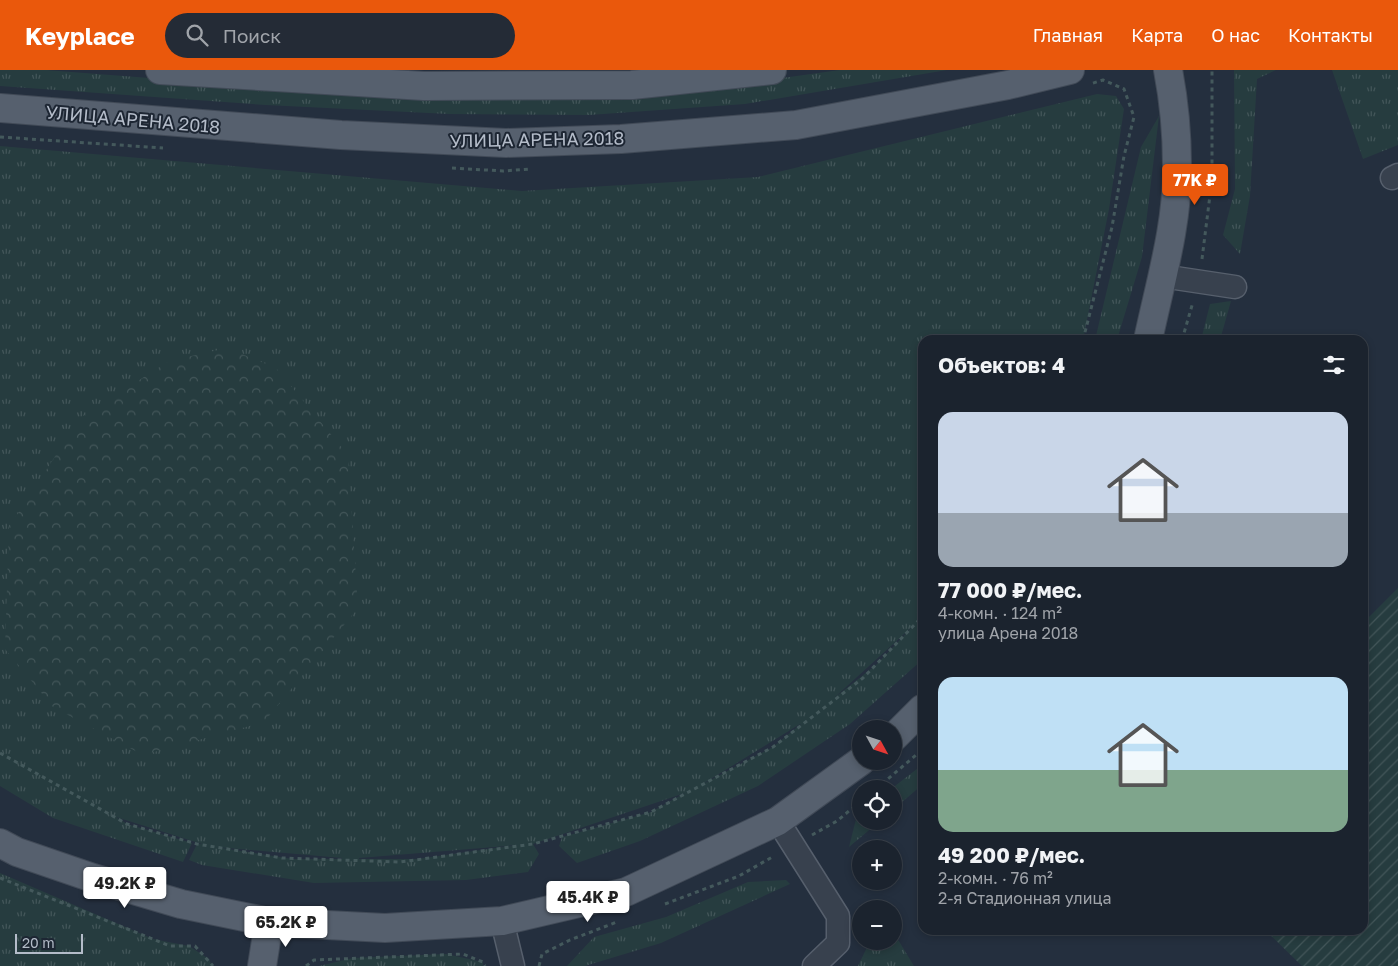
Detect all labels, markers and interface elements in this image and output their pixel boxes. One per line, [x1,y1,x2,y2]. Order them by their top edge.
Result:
search box [165,13,515,58]
text: Keyplace [25,21,135,50]
icon: search [183,21,211,49]
text: Поиск [223,24,281,47]
text: Главная [1033,24,1103,46]
text: Карта [1131,24,1183,46]
text: О нас [1211,24,1260,46]
text: Контакты [1288,24,1373,46]
street label: УЛИЦА АРЕНА 2018 [45,100,221,138]
street label: УЛИЦА АРЕНА 2018 [449,126,625,152]
pin: 77K ₽ [1160,164,1230,206]
text: 77K ₽ [1173,170,1217,190]
icon: filters [1320,351,1348,379]
text: Объектов: 4 [938,352,1065,378]
icon: home [1098,445,1188,535]
text: 77 000 ₽/мес. [938,577,1083,603]
text: 4-комн. · 124 m² [938,603,1062,623]
text: улица Арена 2018 [938,623,1078,643]
icon: home [1098,710,1188,800]
north arrow [852,720,902,770]
map controls [852,720,902,950]
button: locate [852,780,902,830]
button: + [852,840,902,890]
text: 49 200 ₽/мес. [938,842,1085,868]
pin: 49.2K ₽ [79,866,171,909]
text: 2-комн. · 76 m² [938,868,1053,888]
text: 49.2K ₽ [94,873,156,893]
pin: 45.4K ₽ [542,880,634,923]
text: 45.4K ₽ [557,887,619,907]
text: 2-я Стадионная улица [938,888,1112,908]
button: − [852,900,902,950]
pin: 65.2K ₽ [240,906,332,948]
text: 65.2K ₽ [255,912,317,932]
scale bar [15,931,82,954]
text: 20 m [22,934,55,951]

